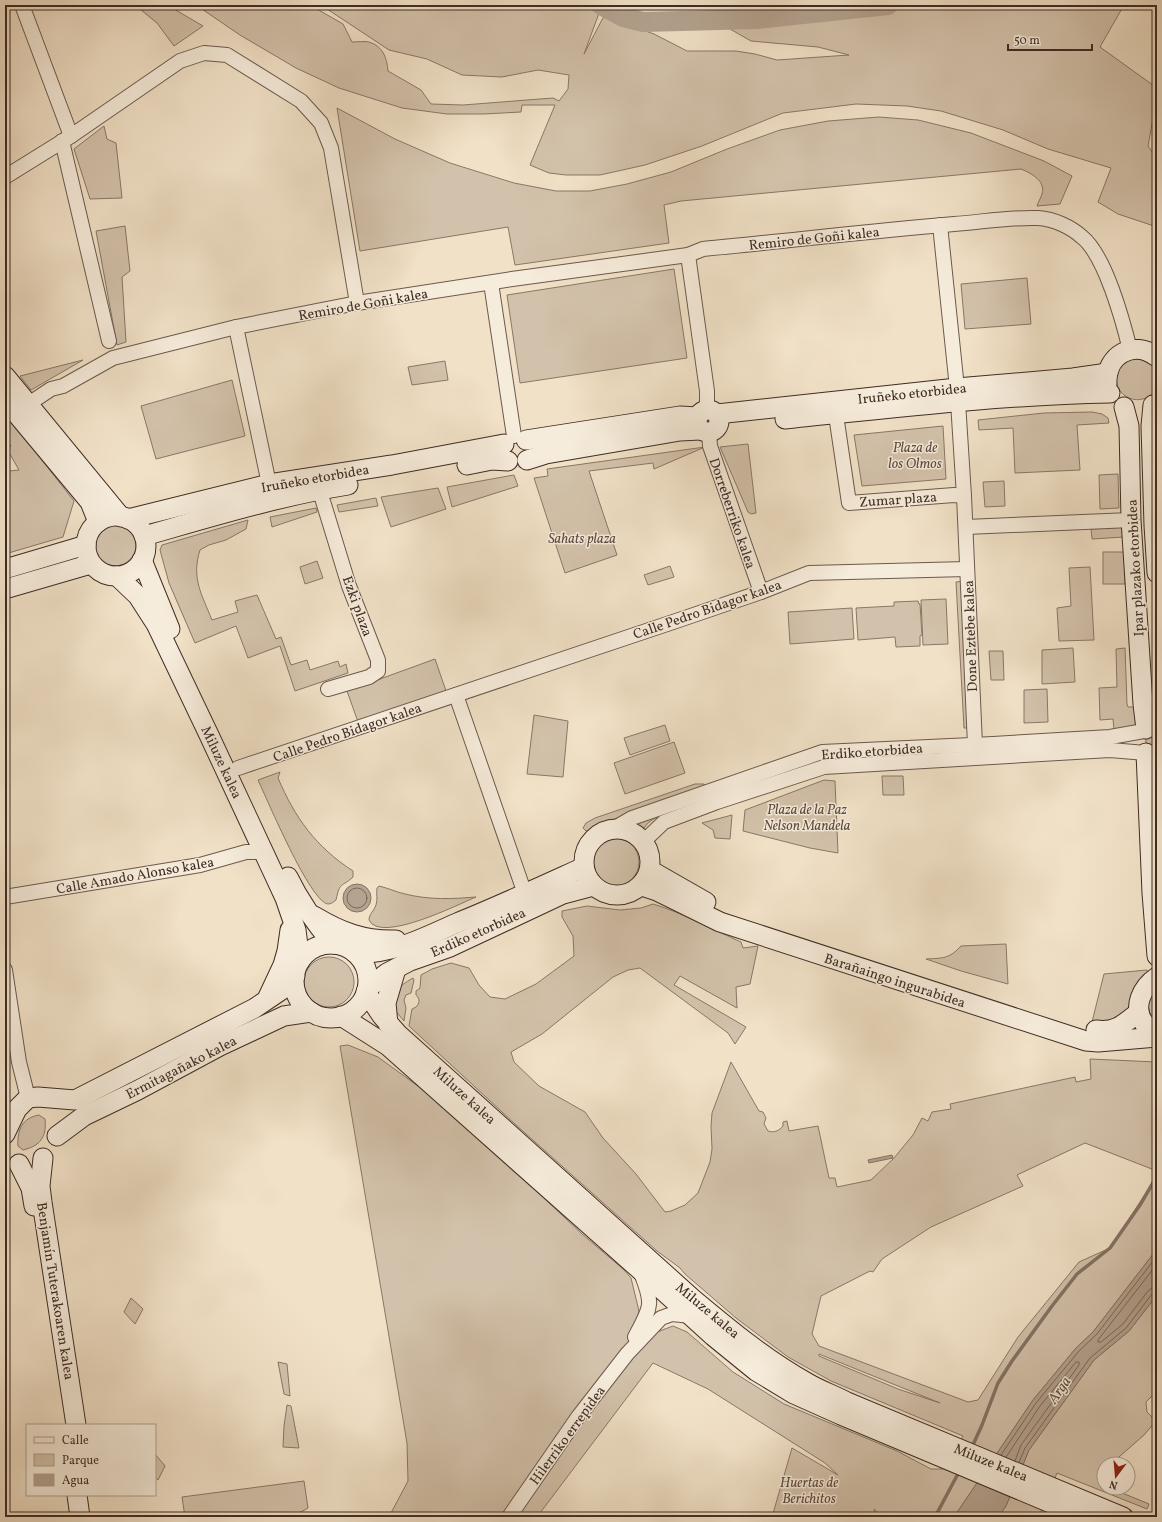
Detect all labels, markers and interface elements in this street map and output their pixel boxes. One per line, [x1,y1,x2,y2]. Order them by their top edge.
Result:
scale bar [1008,26,1092,52]
text: 50 m [1014,33,1040,49]
street label: Remiro de Goñi kalea [748,223,881,256]
street label: Remiro de Goñi kalea [297,285,430,326]
street label: Iruñeko etorbidea [857,379,968,410]
park label: Plaza de los Olmos [888,439,942,474]
street label: Dorreberriko kalea [704,455,760,572]
street label: Iruñeko etorbidea [260,461,371,498]
street label: Zumar plaza [859,488,938,513]
street label: Ipar plazako etorbidea [1123,499,1150,637]
park label: Sahats plaza [548,530,616,549]
street label: Ezki plaza [337,574,376,639]
street label: Calle Pedro Bidagor kalea [631,576,784,645]
street label: Done Eztebe kalea [960,580,983,692]
street label: Calle Pedro Bidagor kalea [271,699,424,768]
street label: Miluze kalea [196,723,246,802]
street label: Erdiko etorbidea [820,739,924,766]
park label: Plaza de la Paz Nelson Mandela [764,801,851,836]
street label: Calle Amado Alonso kalea [55,853,216,900]
street label: Erdiko etorbidea [428,904,529,963]
street label: Barañaingo ingurabidea [821,950,968,1013]
street label: Ermitagañako kalea [123,1032,240,1105]
street label: Miluze kalea [429,1063,499,1129]
street label: Benjamín Tuterakoaren kalea [31,1201,78,1381]
street label: Miluze kalea [671,1279,743,1344]
water label: Arga [1043,1373,1077,1409]
street label: Hilerriko errepidea [526,1383,611,1489]
legend [26,1424,156,1496]
text: Calle [62,1433,89,1449]
street label: Miluze kalea [951,1440,1030,1487]
text: Parque [62,1453,99,1469]
north arrow [1096,1456,1136,1496]
text: Agua [62,1473,89,1489]
park label: Huertas de Berichitos [780,1474,838,1509]
text: N [1108,1476,1120,1492]

